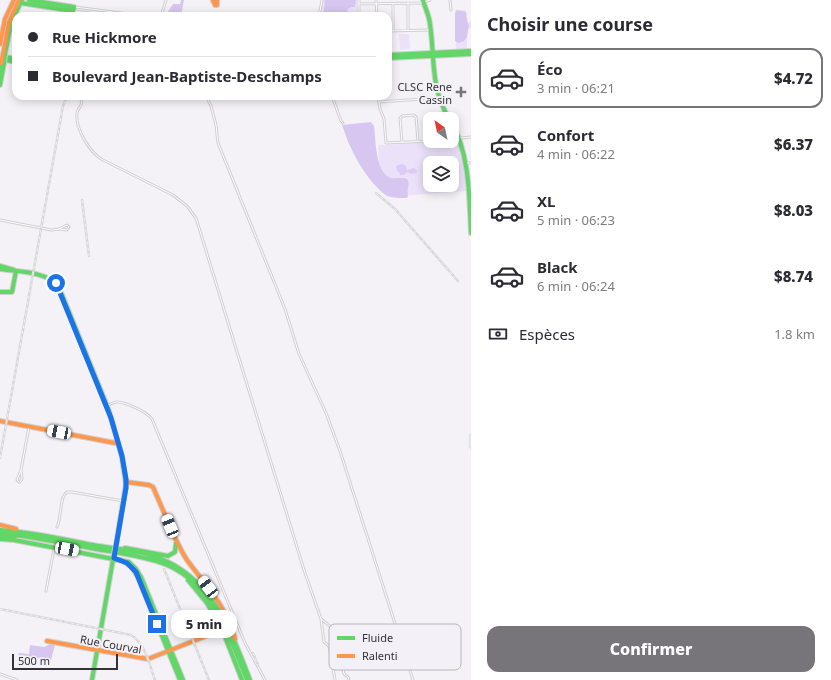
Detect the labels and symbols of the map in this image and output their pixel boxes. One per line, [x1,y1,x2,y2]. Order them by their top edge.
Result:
place label: CLSC Rene Cassin [397,79,452,107]
marker: CLSC Rene Cassin [455,86,467,98]
north arrow [423,112,459,148]
route start [47,274,65,292]
car [46,424,72,440]
car [160,513,180,539]
car [54,541,80,557]
car [196,574,220,600]
callout: 5 min [171,610,237,638]
route end [148,615,166,633]
legend [329,624,461,670]
text: Fluide [362,630,393,645]
street label: Rue Courval [79,631,143,657]
text: Ralenti [362,648,398,663]
scale bar [12,652,118,671]

